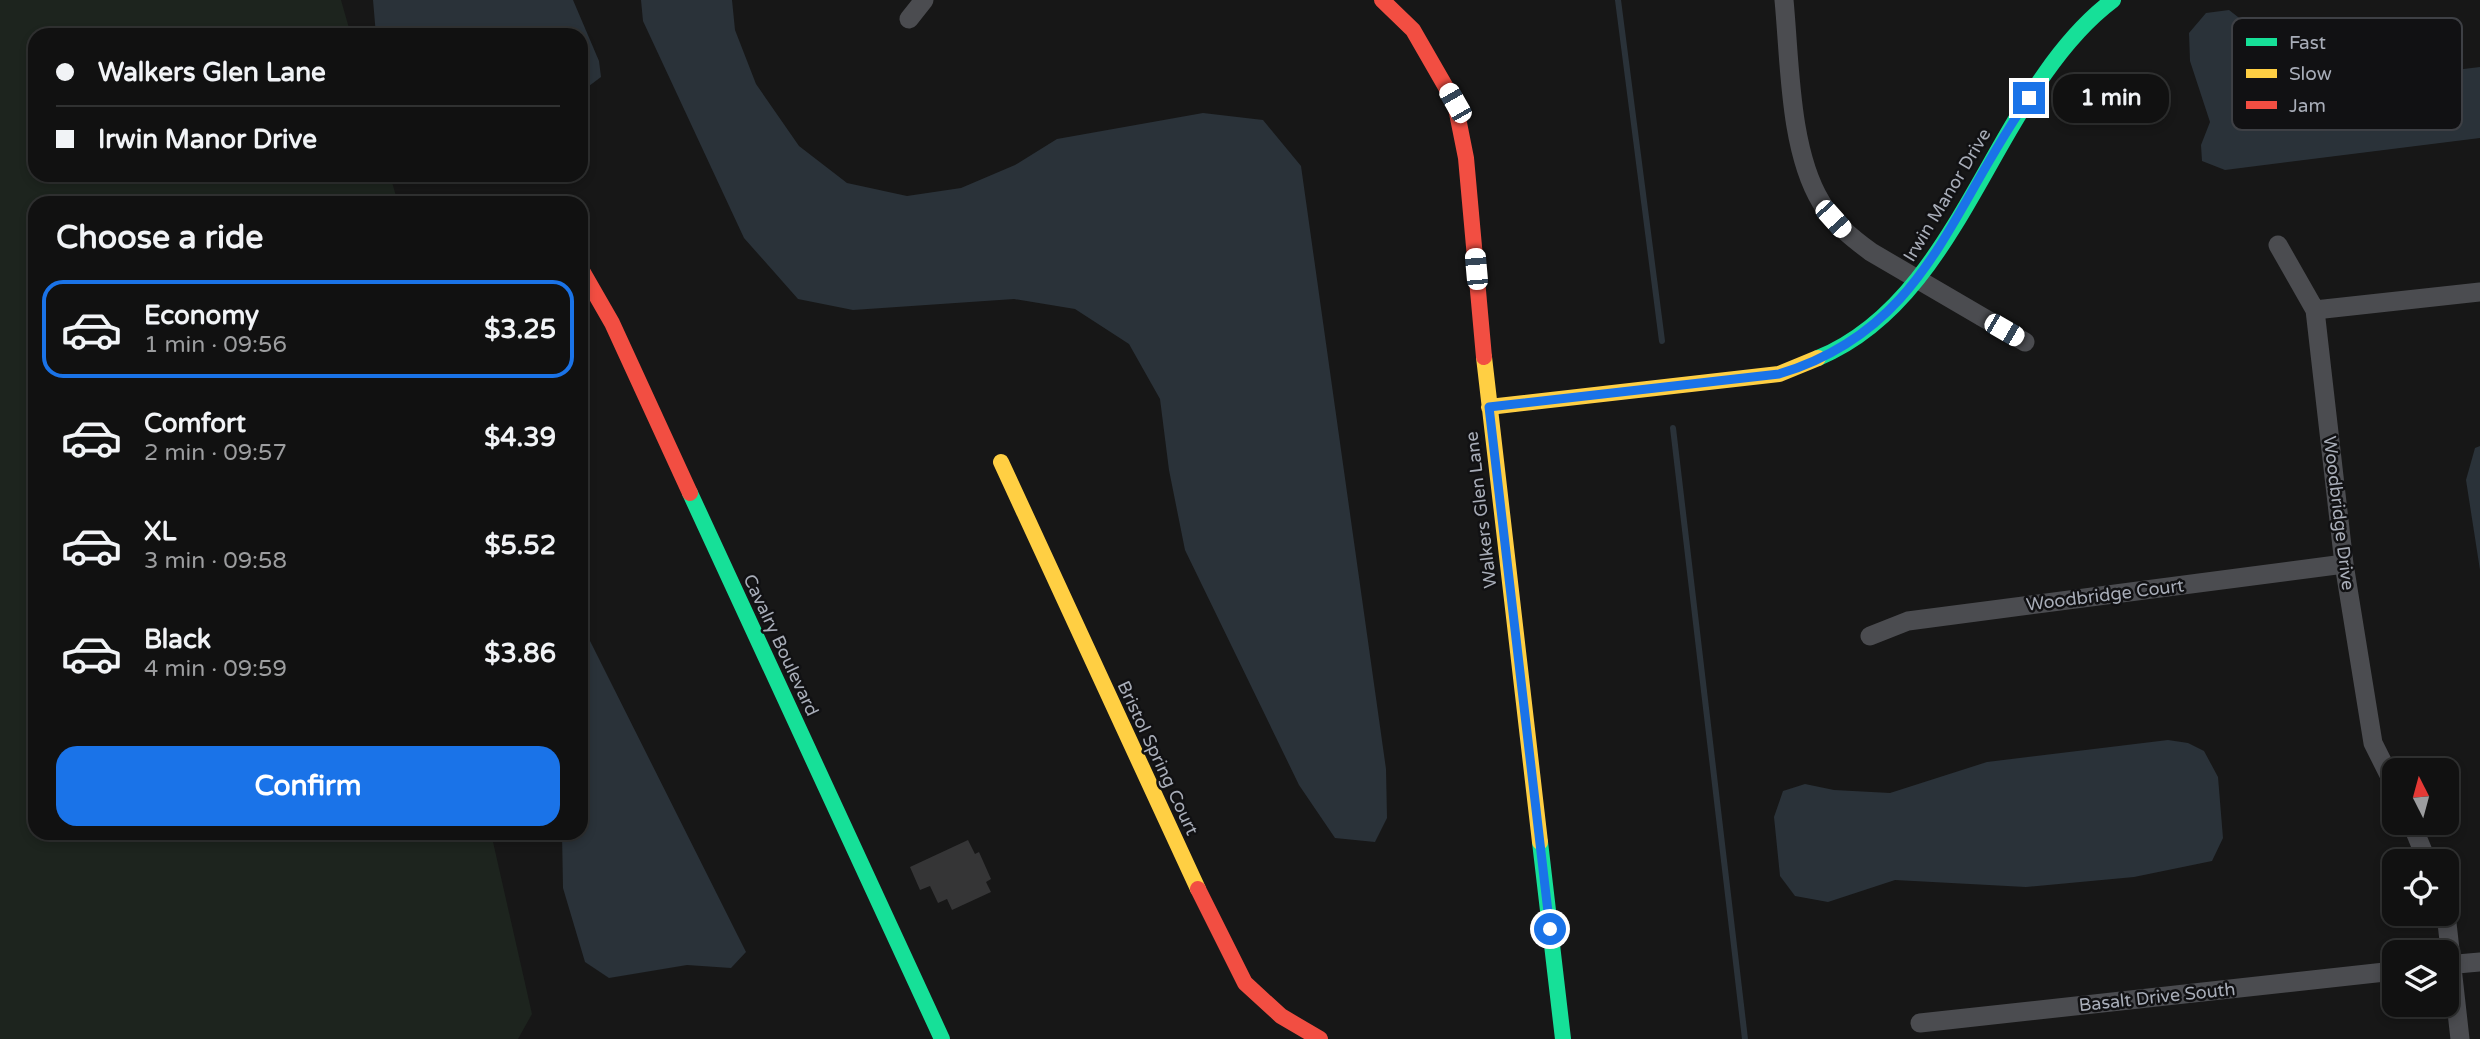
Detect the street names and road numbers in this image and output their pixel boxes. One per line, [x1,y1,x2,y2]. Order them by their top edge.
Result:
street label: Irwin Manor Drive [1899,124,1995,266]
street label: Walkers Glen Lane [1460,430,1502,590]
street label: Woodbridge Drive [2319,435,2359,591]
street label: Cavalry Boulevard [738,571,824,719]
street label: Woodbridge Court [2025,574,2185,616]
street label: Bristol Spring Court [1113,677,1203,839]
street label: Basalt Drive South [2078,978,2236,1016]

